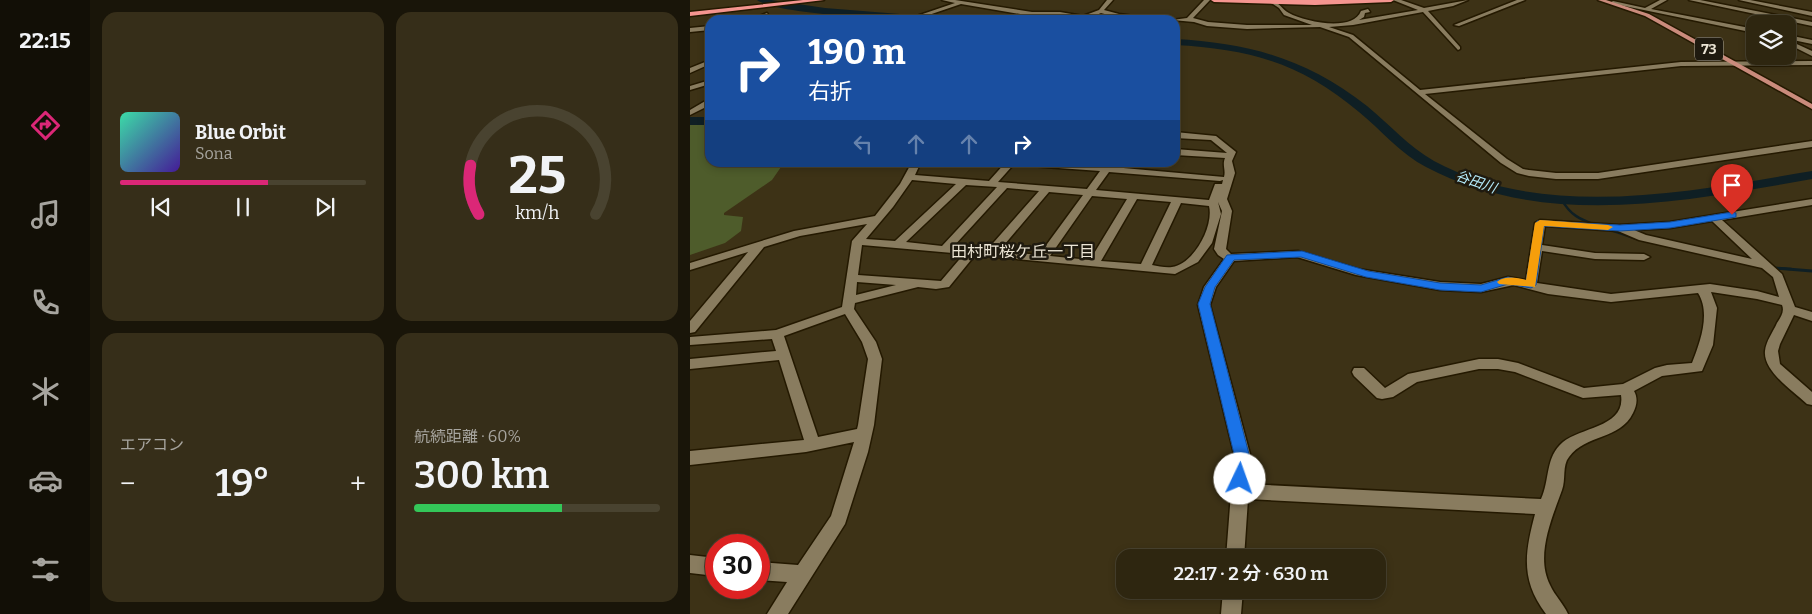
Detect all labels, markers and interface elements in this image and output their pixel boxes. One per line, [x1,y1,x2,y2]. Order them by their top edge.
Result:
map controls [1746,15,1796,65]
button: layers [1746,15,1796,65]
text: 22:15 [19,27,71,54]
text: 190 m [808,31,906,73]
icon: right [725,35,790,100]
road number: 73 [1695,38,1723,61]
text: 右折 [808,78,852,105]
icon: directions [28,108,63,143]
text: Blue Orbit [195,121,286,144]
icon: left [849,130,877,158]
icon: ahead [902,130,930,158]
icon: ahead [955,130,983,158]
icon: right [1008,130,1036,158]
text: Sona [195,144,232,163]
text: 25 [508,144,566,207]
pin [1711,164,1753,215]
water label: 谷田川 [1453,167,1501,198]
icon: arrive [1718,171,1746,199]
icon: previous [147,193,175,221]
icon: pause [229,193,257,221]
icon: next [311,193,339,221]
icon: music [28,197,63,232]
text: km/h [515,202,559,224]
district label: 田村町桜ケ丘一丁目 [951,242,1095,261]
icon: phone [28,285,63,320]
icon: climate [28,374,63,409]
text: 航続距離 · 60% [414,427,521,446]
text: エアコン [120,435,184,454]
text: 300 km [414,452,549,498]
position arrow [1213,452,1265,504]
text: 19° [215,460,270,506]
icon: car [28,463,63,498]
text: − [120,467,135,500]
text: + [350,467,366,500]
speed limit sign: 30 [705,534,770,599]
icon: filters [28,552,63,587]
text: 22:17 · 2 分 · 630 m [1174,562,1328,585]

